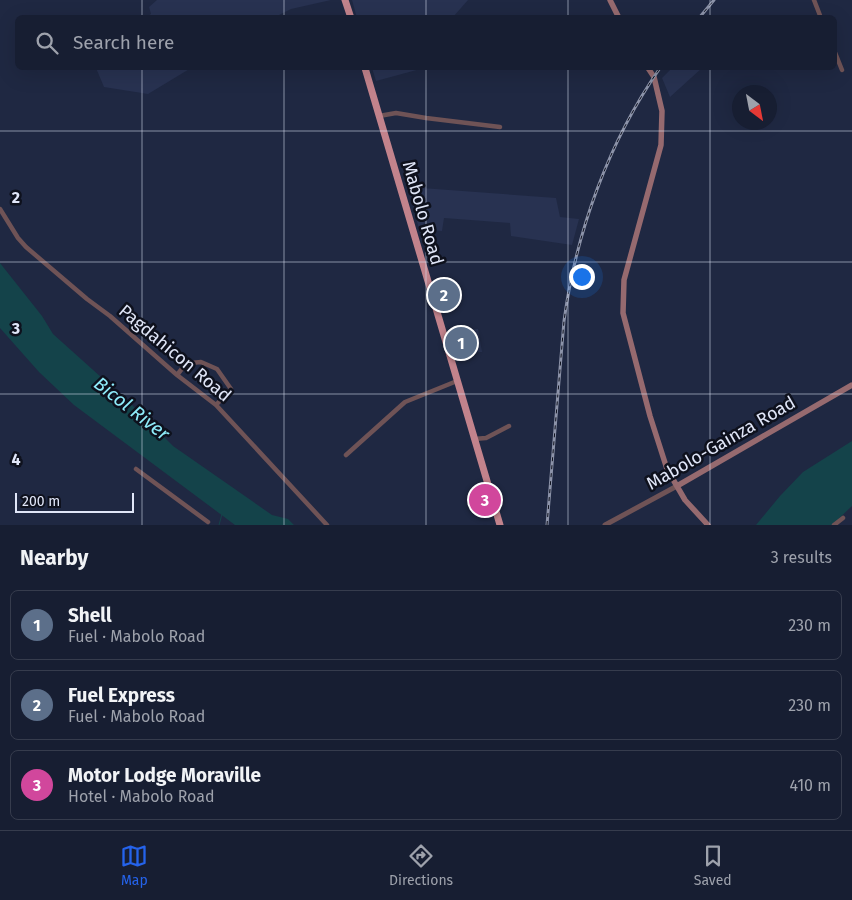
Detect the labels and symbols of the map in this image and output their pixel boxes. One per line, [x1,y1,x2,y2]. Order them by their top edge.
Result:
north arrow [732,85,777,130]
street label: Mabolo Road [398,159,448,267]
text: 2 [12,188,20,207]
your location [569,264,595,290]
pin: 2 [428,276,460,314]
street label: Pagdahicon Road [114,300,236,406]
text: 3 [11,319,20,338]
pin: 1 [445,324,477,362]
water label: Bicol River [89,372,175,446]
street label: Mabolo-Gainza Road [643,391,799,495]
text: 4 [11,450,21,469]
pin: 3 [469,481,501,519]
scale bar [15,490,134,513]

